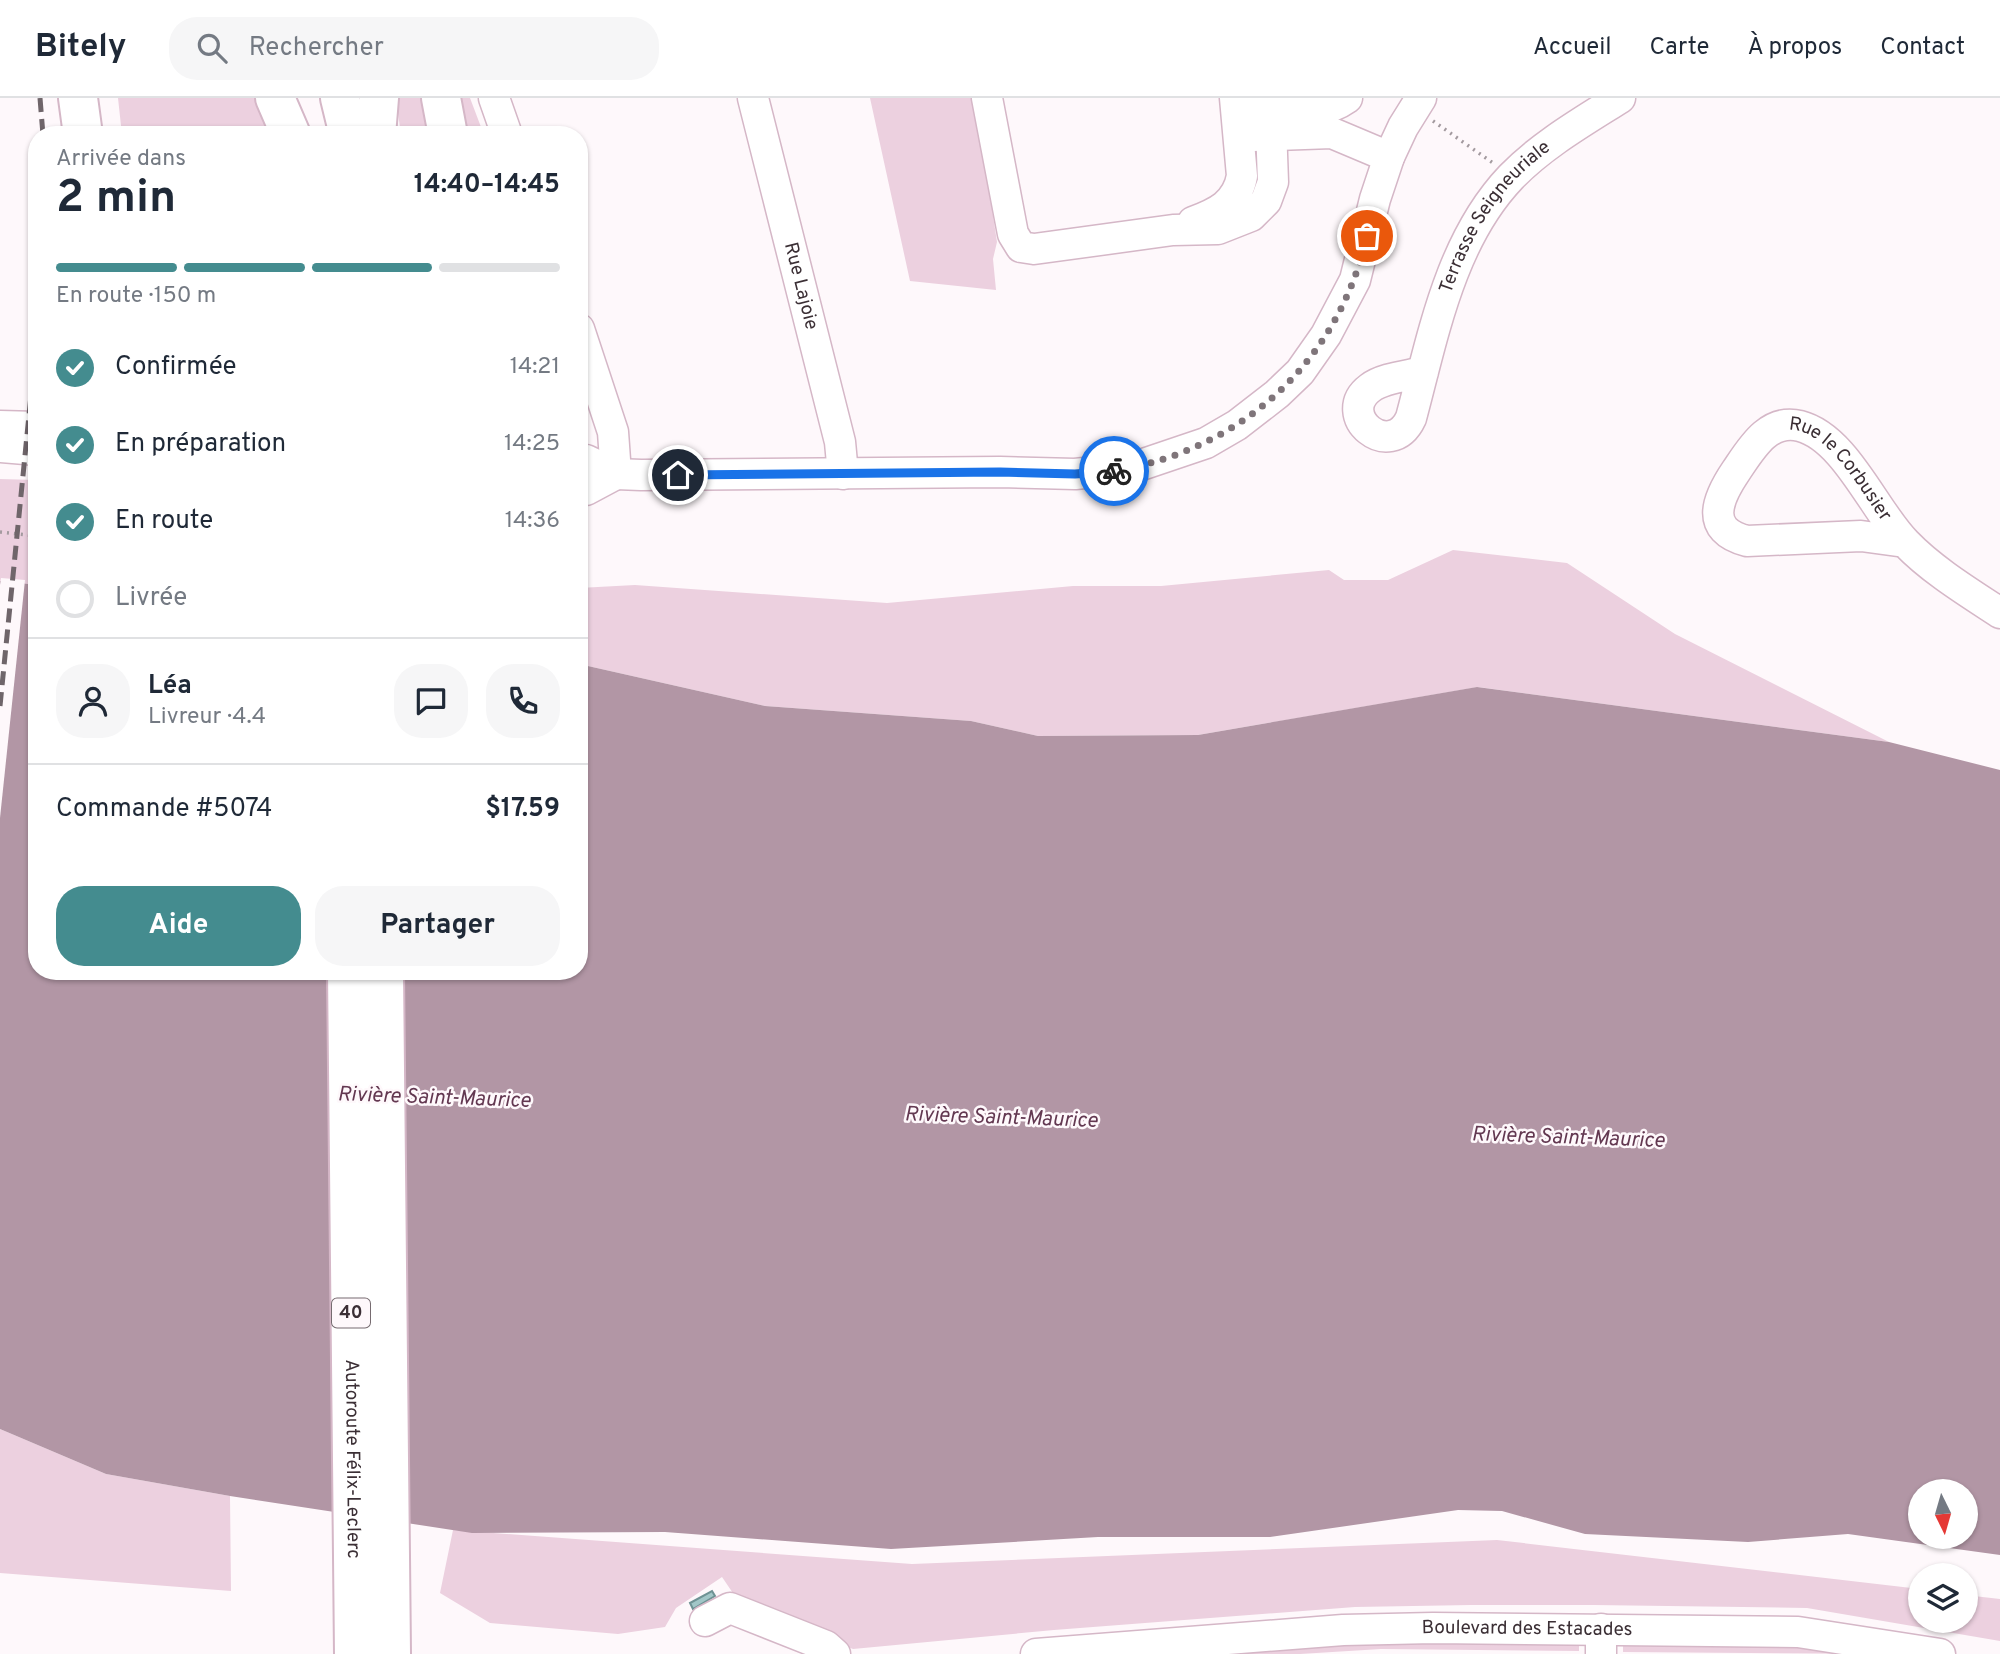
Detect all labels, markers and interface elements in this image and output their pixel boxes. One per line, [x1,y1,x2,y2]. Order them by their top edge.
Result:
search box [169,17,659,80]
text: Bitely [35,27,127,69]
icon: search [193,29,231,67]
text: Rechercher [249,32,384,65]
text: Accueil [1533,33,1612,63]
text: Carte [1650,33,1709,63]
text: À propos [1747,33,1842,63]
text: Contact [1880,33,1965,63]
street label: Terrasse Seigneuriale [1434,135,1555,297]
text: Arrivée dans [56,145,186,174]
text: 14:40–14:45 [414,169,560,202]
text: 2 min [56,170,176,229]
pin [1337,206,1397,266]
icon: bag [1348,217,1386,255]
street label: Rue Lajoie [778,240,823,332]
text: En route · 150 m [56,282,216,311]
icon: check [56,349,94,387]
text: Confirmée [115,351,237,384]
text: 14:21 [510,353,560,382]
street label: Rue le Corbusier [1788,412,1897,526]
icon: check [56,426,94,464]
text: En préparation [115,428,286,461]
text: 14:25 [504,430,560,459]
courier [1079,436,1149,506]
pin [648,445,708,505]
icon: bike [1095,452,1133,490]
icon: home [659,456,697,494]
icon: check [56,503,94,541]
text: En route [115,505,213,538]
text: 14:36 [505,507,560,536]
text: Livrée [115,582,187,615]
button: person [56,664,130,738]
button: chat [394,664,468,738]
button: phone [486,664,560,738]
text: Léa [148,670,192,703]
text: Livreur · 4.4 [148,703,266,732]
text: Commande #5074 [56,793,272,826]
text: $17.59 [485,793,560,826]
button: Aide [56,886,301,966]
button: Partager [315,886,560,966]
water label: Rivière Saint-Maurice [337,1081,532,1115]
water label: Rivière Saint-Maurice [904,1101,1099,1135]
water label: Rivière Saint-Maurice [1471,1121,1666,1155]
road number: 40 [332,1298,370,1328]
street label: Autoroute Félix-Leclerc [339,1359,365,1559]
north arrow [1908,1479,1978,1549]
map controls [1908,1479,1978,1633]
button: layers [1908,1563,1978,1633]
street label: Boulevard des Estacades [1421,1616,1633,1642]

